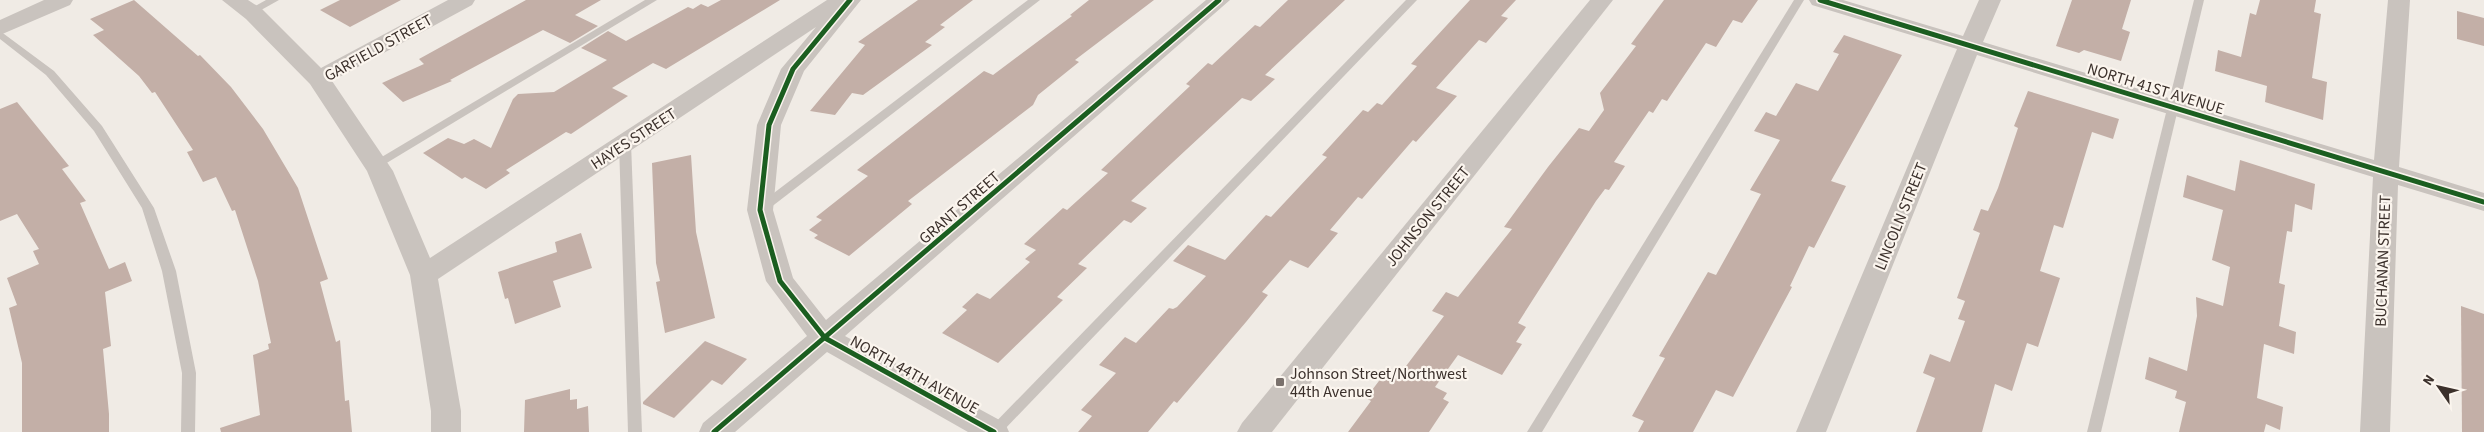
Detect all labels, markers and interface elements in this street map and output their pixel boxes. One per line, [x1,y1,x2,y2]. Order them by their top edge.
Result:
street label: GARFIELD STREET [321,9,437,87]
street label: NORTH 41ST AVENUE [2084,58,2227,120]
street label: HAYES STREET [586,103,681,175]
street label: LINCOLN STREET [1869,159,1933,273]
street label: JOHNSON STREET [1380,162,1475,271]
street label: GRANT STREET [914,166,1005,249]
street label: BUCHANAN STREET [2370,194,2396,327]
street label: NORTH 44TH AVENUE [846,330,983,420]
north arrow [2414,362,2464,412]
place label: Johnson Street/Northwest 44th Avenue [1290,363,1467,403]
text: N [2418,371,2440,390]
marker: Johnson Street/Northwest 44th Avenue [1274,376,1286,388]

